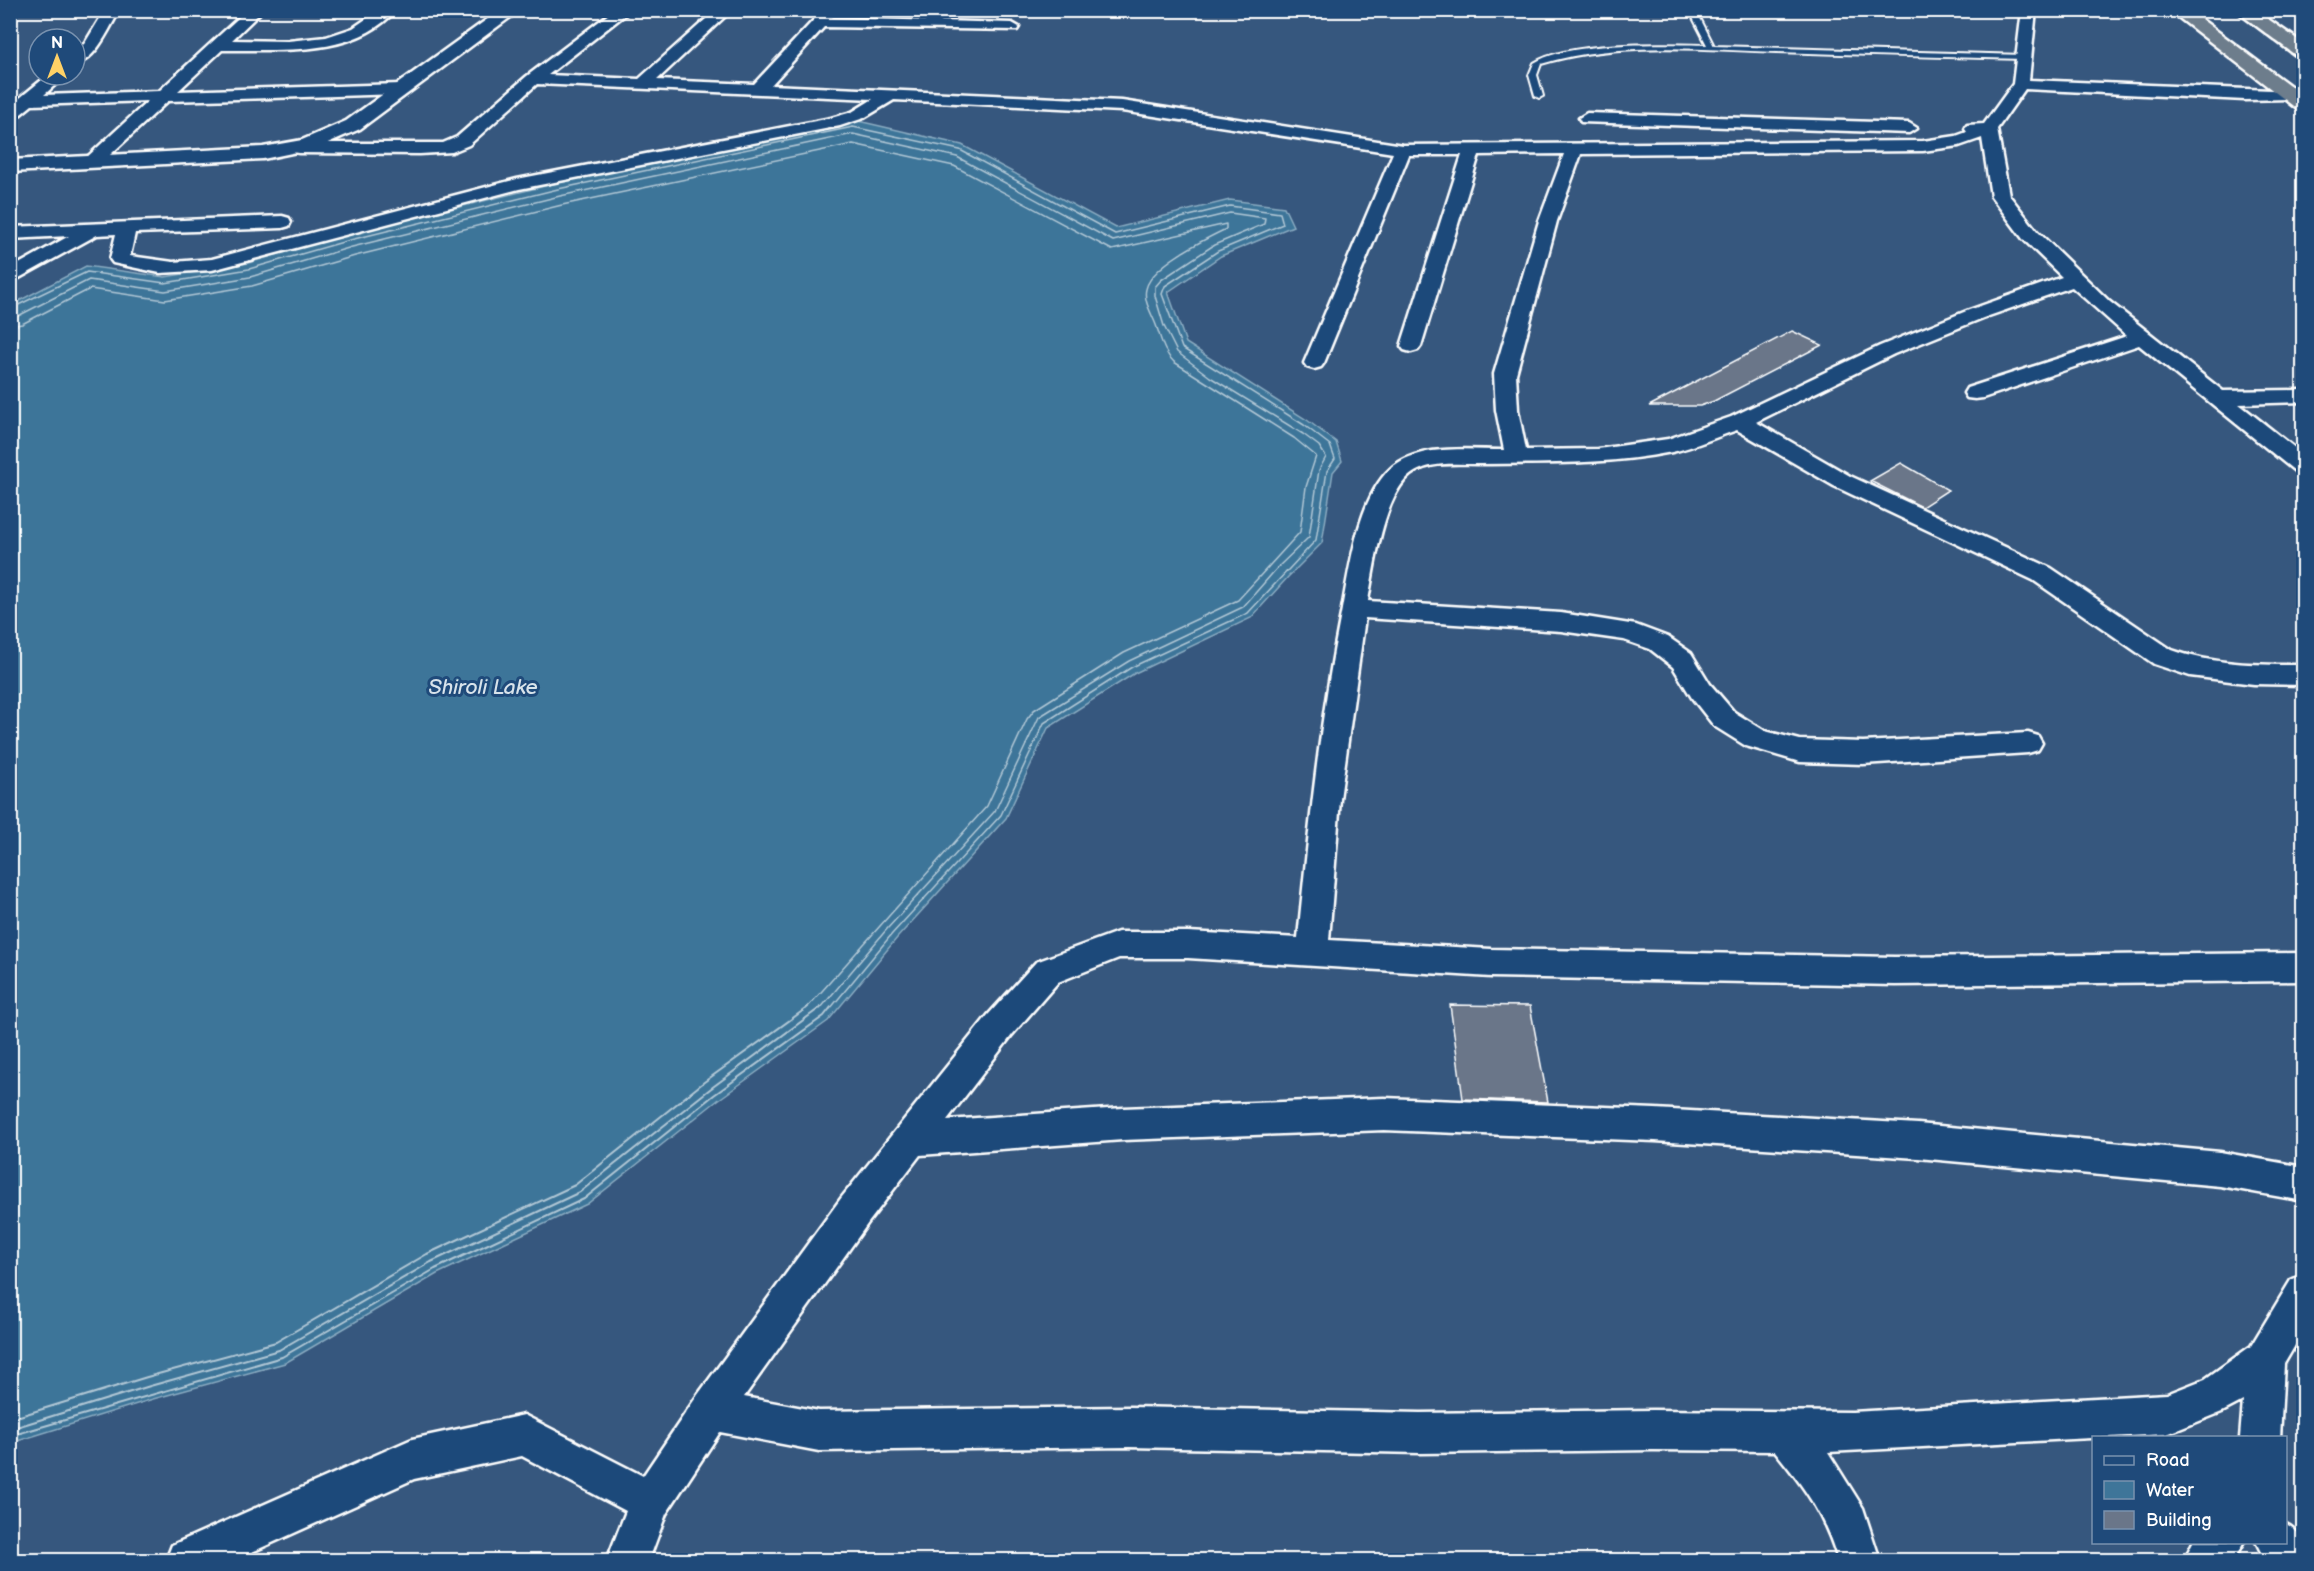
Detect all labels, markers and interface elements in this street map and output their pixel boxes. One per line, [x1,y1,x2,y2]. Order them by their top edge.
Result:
north arrow [27,27,87,87]
text: N [51,34,63,53]
water label: Shiroli Lake [428,675,538,700]
legend [2092,1436,2287,1544]
text: Road [2146,1450,2190,1471]
text: Water [2146,1480,2194,1501]
text: Building [2146,1510,2212,1531]

